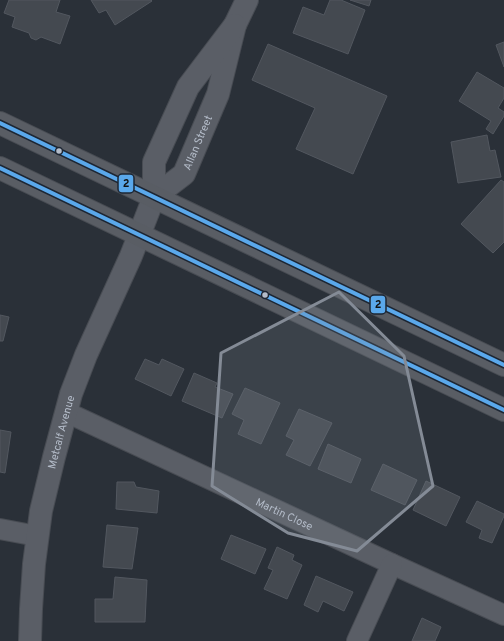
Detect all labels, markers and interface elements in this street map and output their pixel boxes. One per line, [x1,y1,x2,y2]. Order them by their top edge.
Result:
street label: Allan Street [180,113,216,172]
unlabelled marker [54,146,64,156]
line badge: 2 [118,174,134,193]
text: 2 [123,177,129,191]
unlabelled marker [260,290,270,300]
line badge: 2 [370,295,386,314]
text: 2 [375,298,381,312]
street label: Metcalf Avenue [45,394,78,470]
street label: Martin Close [253,495,315,534]

